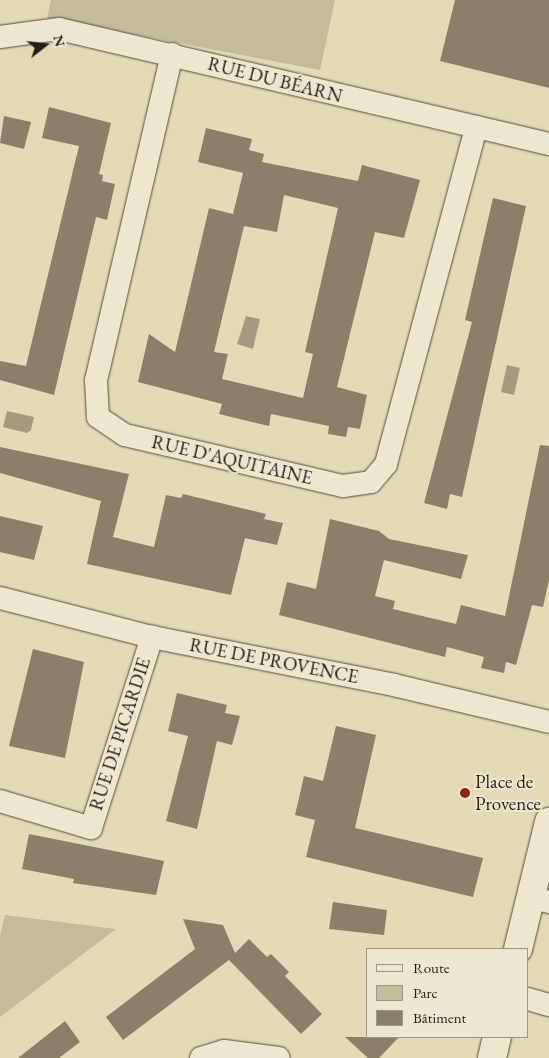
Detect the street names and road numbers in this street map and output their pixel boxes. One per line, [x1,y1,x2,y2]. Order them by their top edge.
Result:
street label: RUE DU BÉARN [205,52,345,108]
street label: RUE D'AQUITAINE [149,430,315,490]
street label: RUE DE PROVENCE [188,633,360,689]
street label: RUE DE PICARDIE [85,655,155,813]

